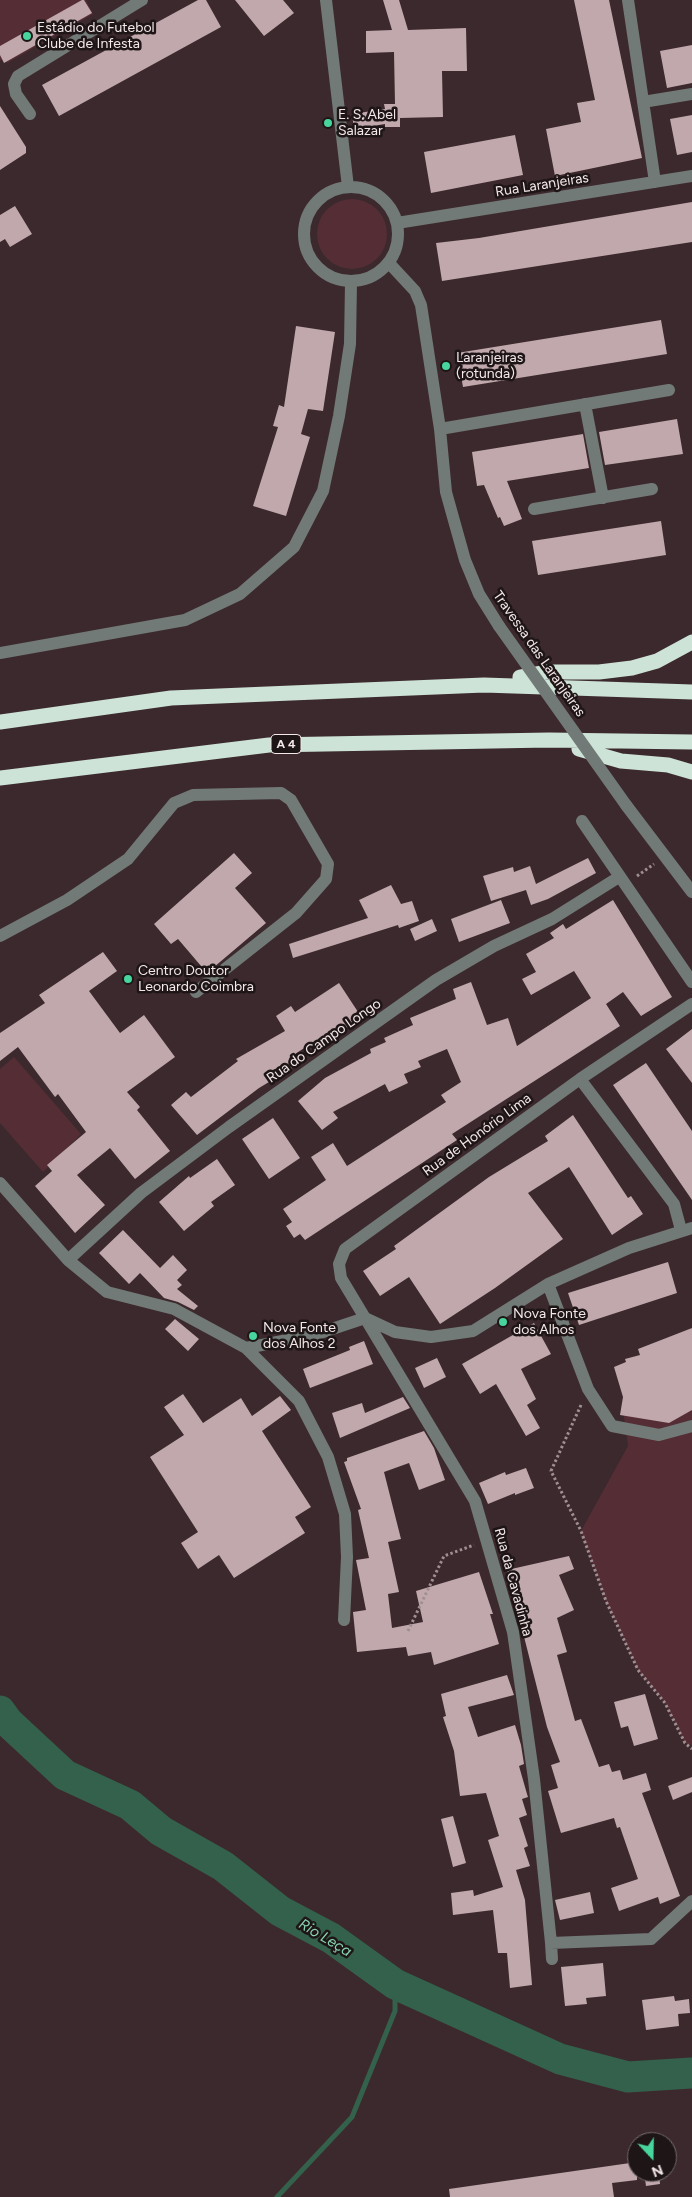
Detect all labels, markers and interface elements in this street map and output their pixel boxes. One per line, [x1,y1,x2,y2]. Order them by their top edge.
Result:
place label: Estádio do Futebol Clube de Infesta [37,20,155,52]
marker: Estádio do Futebol Clube de Infesta [21,30,33,42]
place label: E. S. Abel Salazar [338,107,396,140]
marker: E. S. Abel Salazar [322,117,334,129]
street label: Rua Laranjeiras [494,169,590,201]
place label: Laranjeiras (rotunda) [456,350,523,382]
marker: Laranjeiras (rotunda) [440,360,452,372]
street label: Travessa das Laranjeiras [489,588,589,720]
road number: A 4 [271,734,301,754]
place label: Centro Doutor Leonardo Coimbra [138,963,254,996]
marker: Centro Doutor Leonardo Coimbra [122,973,134,985]
street label: Rua do Campo Longo [264,995,384,1087]
street label: Rua de Honório Lima [419,1090,535,1180]
place label: Nova Fonte dos Alhos [513,1306,586,1338]
marker: Nova Fonte dos Alhos [497,1316,509,1328]
place label: Nova Fonte dos Alhos 2 [263,1320,336,1352]
marker: Nova Fonte dos Alhos 2 [247,1330,259,1342]
street label: Rua da Cavadinha [490,1526,536,1638]
water label: Rio Leça [295,1915,355,1961]
north arrow [627,2132,677,2182]
text: N [649,2161,665,2180]

